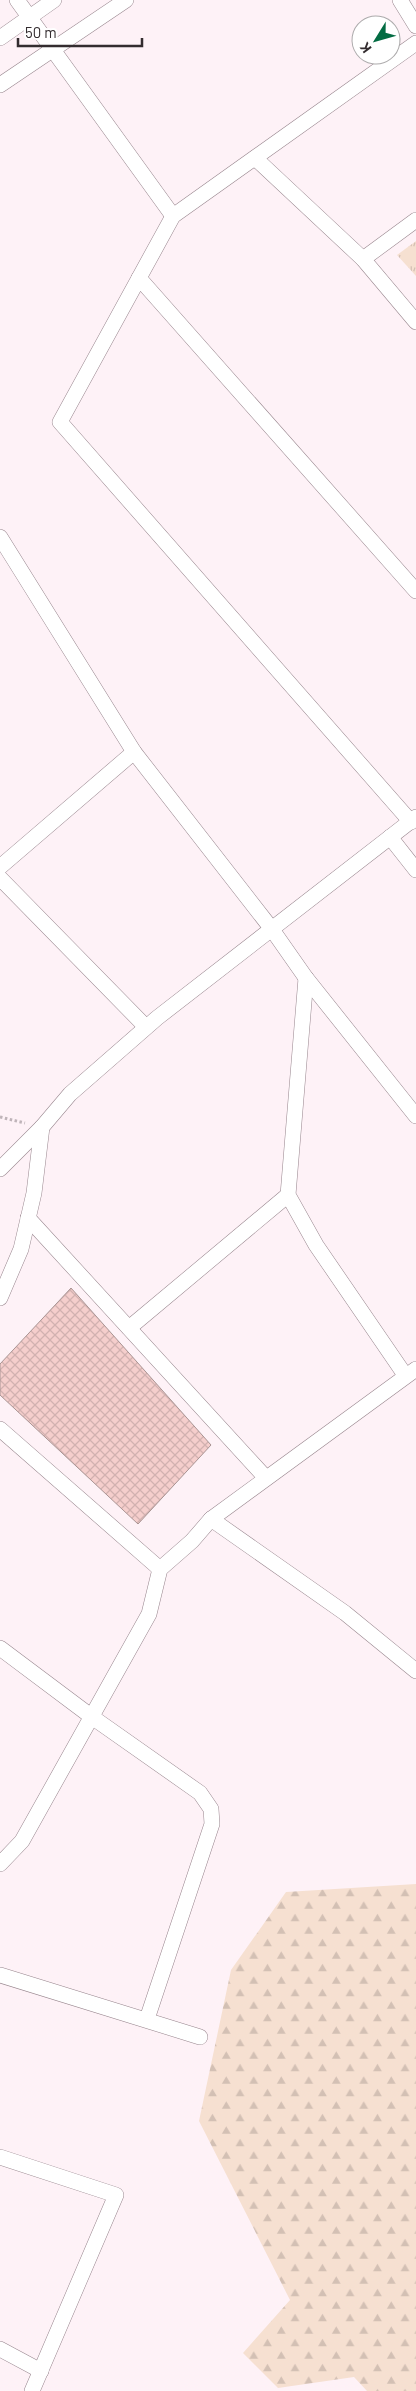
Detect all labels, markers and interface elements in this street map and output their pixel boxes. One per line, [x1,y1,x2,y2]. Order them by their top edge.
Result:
scale bar [18,15,141,47]
north arrow [351,15,401,65]
text: 50 m [25,23,57,41]
text: K [356,39,375,57]

